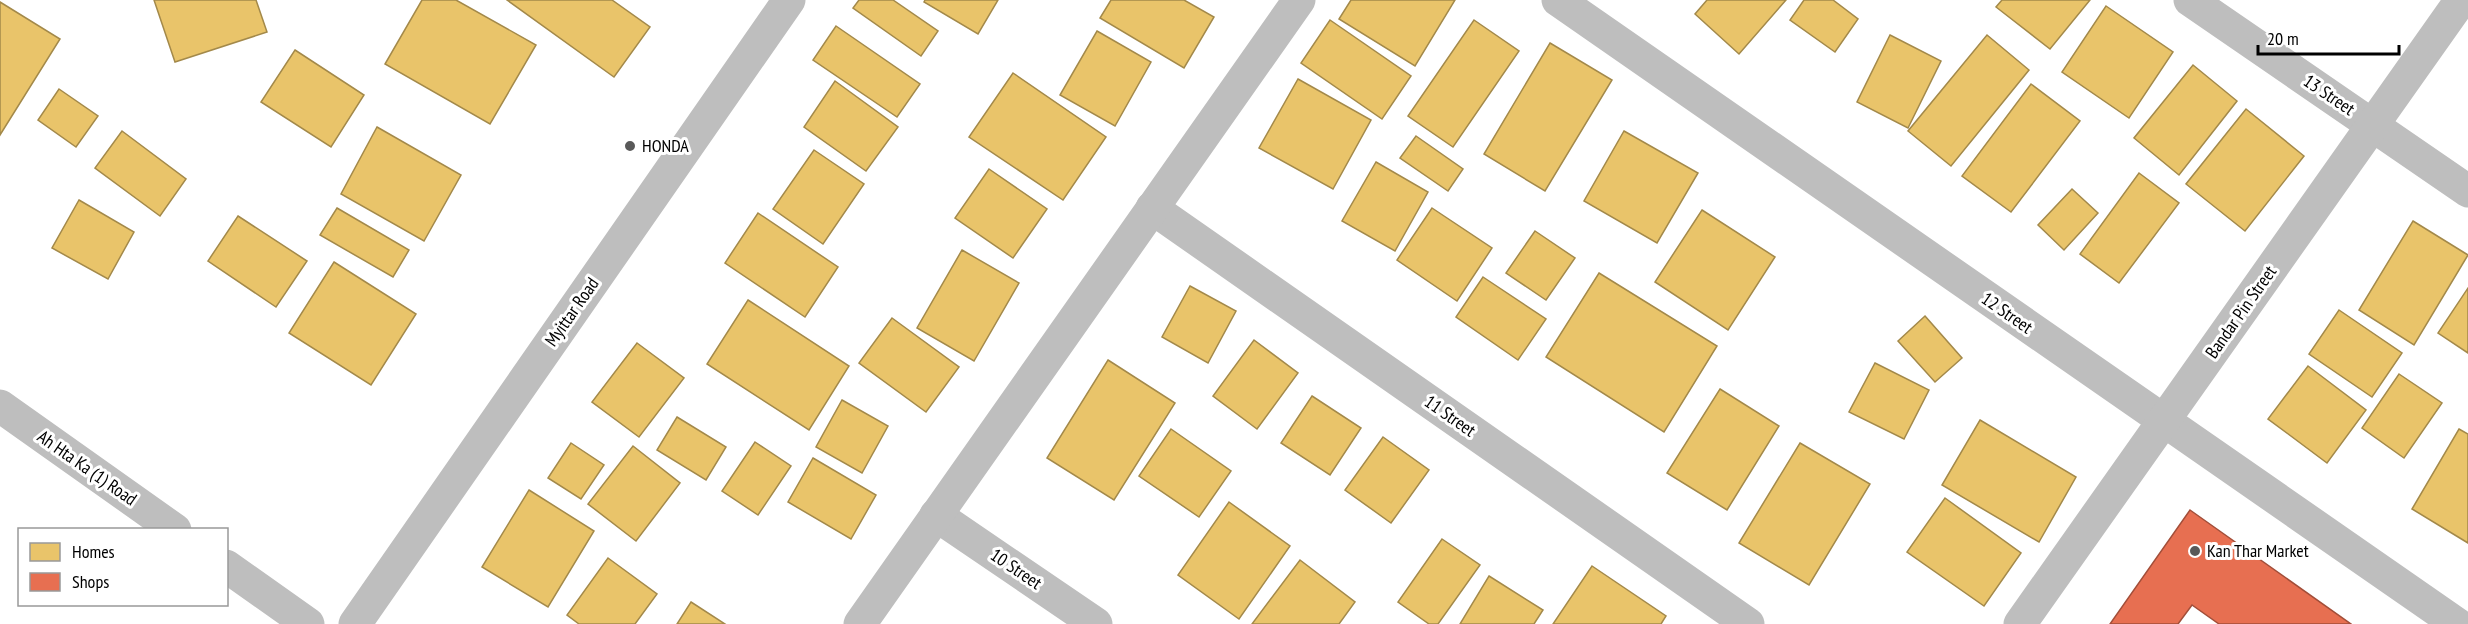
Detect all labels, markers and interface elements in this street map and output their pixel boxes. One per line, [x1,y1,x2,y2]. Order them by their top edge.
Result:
scale bar [2258,18,2399,56]
text: 20 m [2267,27,2299,50]
street label: 13 Street [2299,69,2359,120]
place label: HONDA [642,134,689,157]
marker: HONDA [623,139,637,153]
street label: Bandar Pin Street [2200,261,2281,363]
street label: Myittar Road [540,273,604,351]
street label: 12 Street [1977,287,2037,338]
street label: 11 Street [1420,390,1480,441]
street label: Ah Hta Ka (1) Road [33,425,142,510]
legend [18,528,228,606]
place label: Kan Thar Market [2207,539,2309,562]
text: Homes [72,540,115,563]
street label: 10 Street [986,543,1046,594]
marker: Kan Thar Market [2188,544,2202,558]
text: Shops [72,570,109,593]

